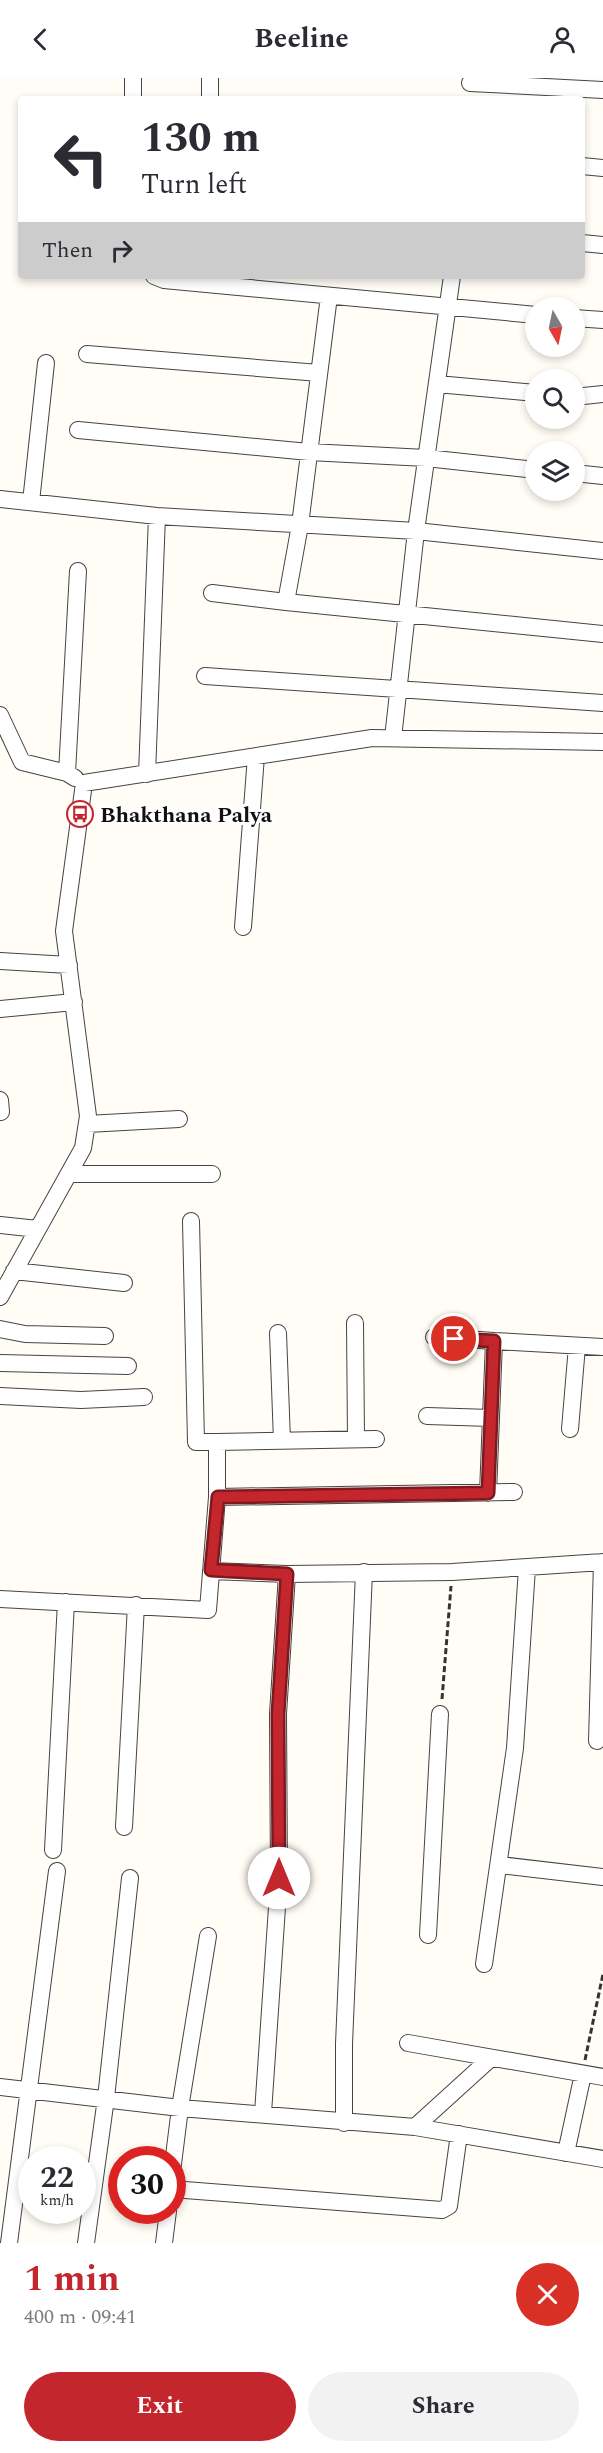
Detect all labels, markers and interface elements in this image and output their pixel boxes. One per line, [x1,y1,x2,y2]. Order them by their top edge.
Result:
text: Beeline [254,18,349,60]
icon: back [24,23,57,56]
icon: person [546,23,579,56]
text: 130 m [141,107,260,170]
icon: left [42,120,120,198]
text: Turn left [141,164,247,206]
text: Then [42,234,93,267]
icon: right [105,234,138,267]
north arrow [525,297,585,357]
map controls [525,297,585,501]
button: search [525,369,585,429]
button: layers [525,441,585,501]
bus stop icon: Bhakthana Palya [65,799,95,829]
place label: Bhakthana Palya [100,799,273,832]
pin [428,1313,479,1364]
icon: arrive [437,1322,470,1355]
position arrow [247,1846,311,1910]
speed limit sign: 30 [108,2146,186,2224]
text: 22 [40,2155,74,2201]
text: km/h [40,2189,74,2212]
text: 1 min [24,2252,120,2307]
button: close [516,2263,579,2326]
text: 400 m · 09:41 [24,2302,136,2332]
button: Exit [24,2372,296,2441]
button: Share [308,2372,579,2441]

